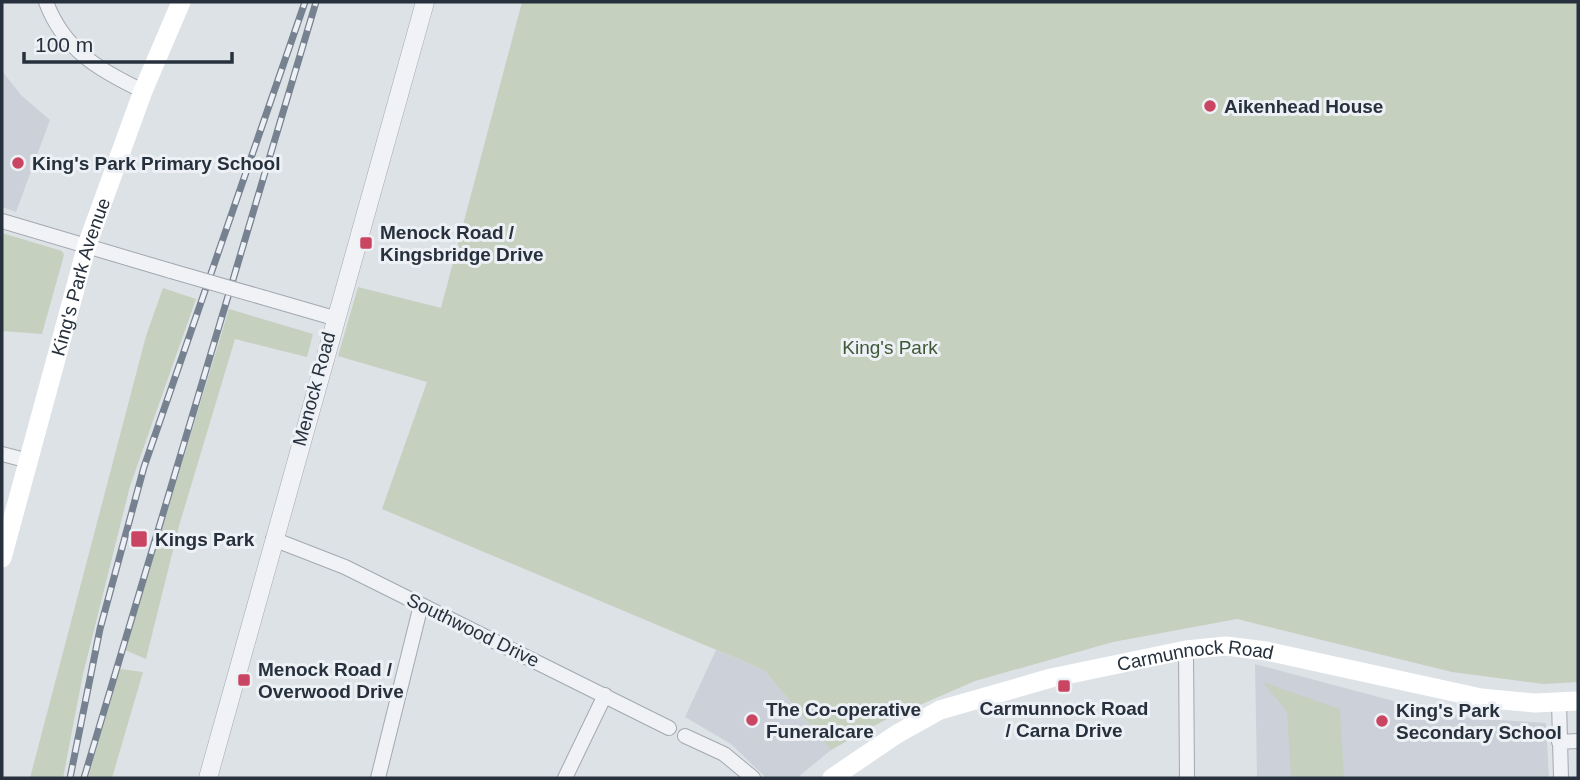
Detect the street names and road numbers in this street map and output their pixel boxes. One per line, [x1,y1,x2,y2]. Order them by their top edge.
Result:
street label: King's Park Avenue [47,195,114,358]
street label: Menock Road [289,330,339,448]
street label: Southwood Drive [403,589,543,671]
street label: Carmunnock Road [1115,635,1276,675]

